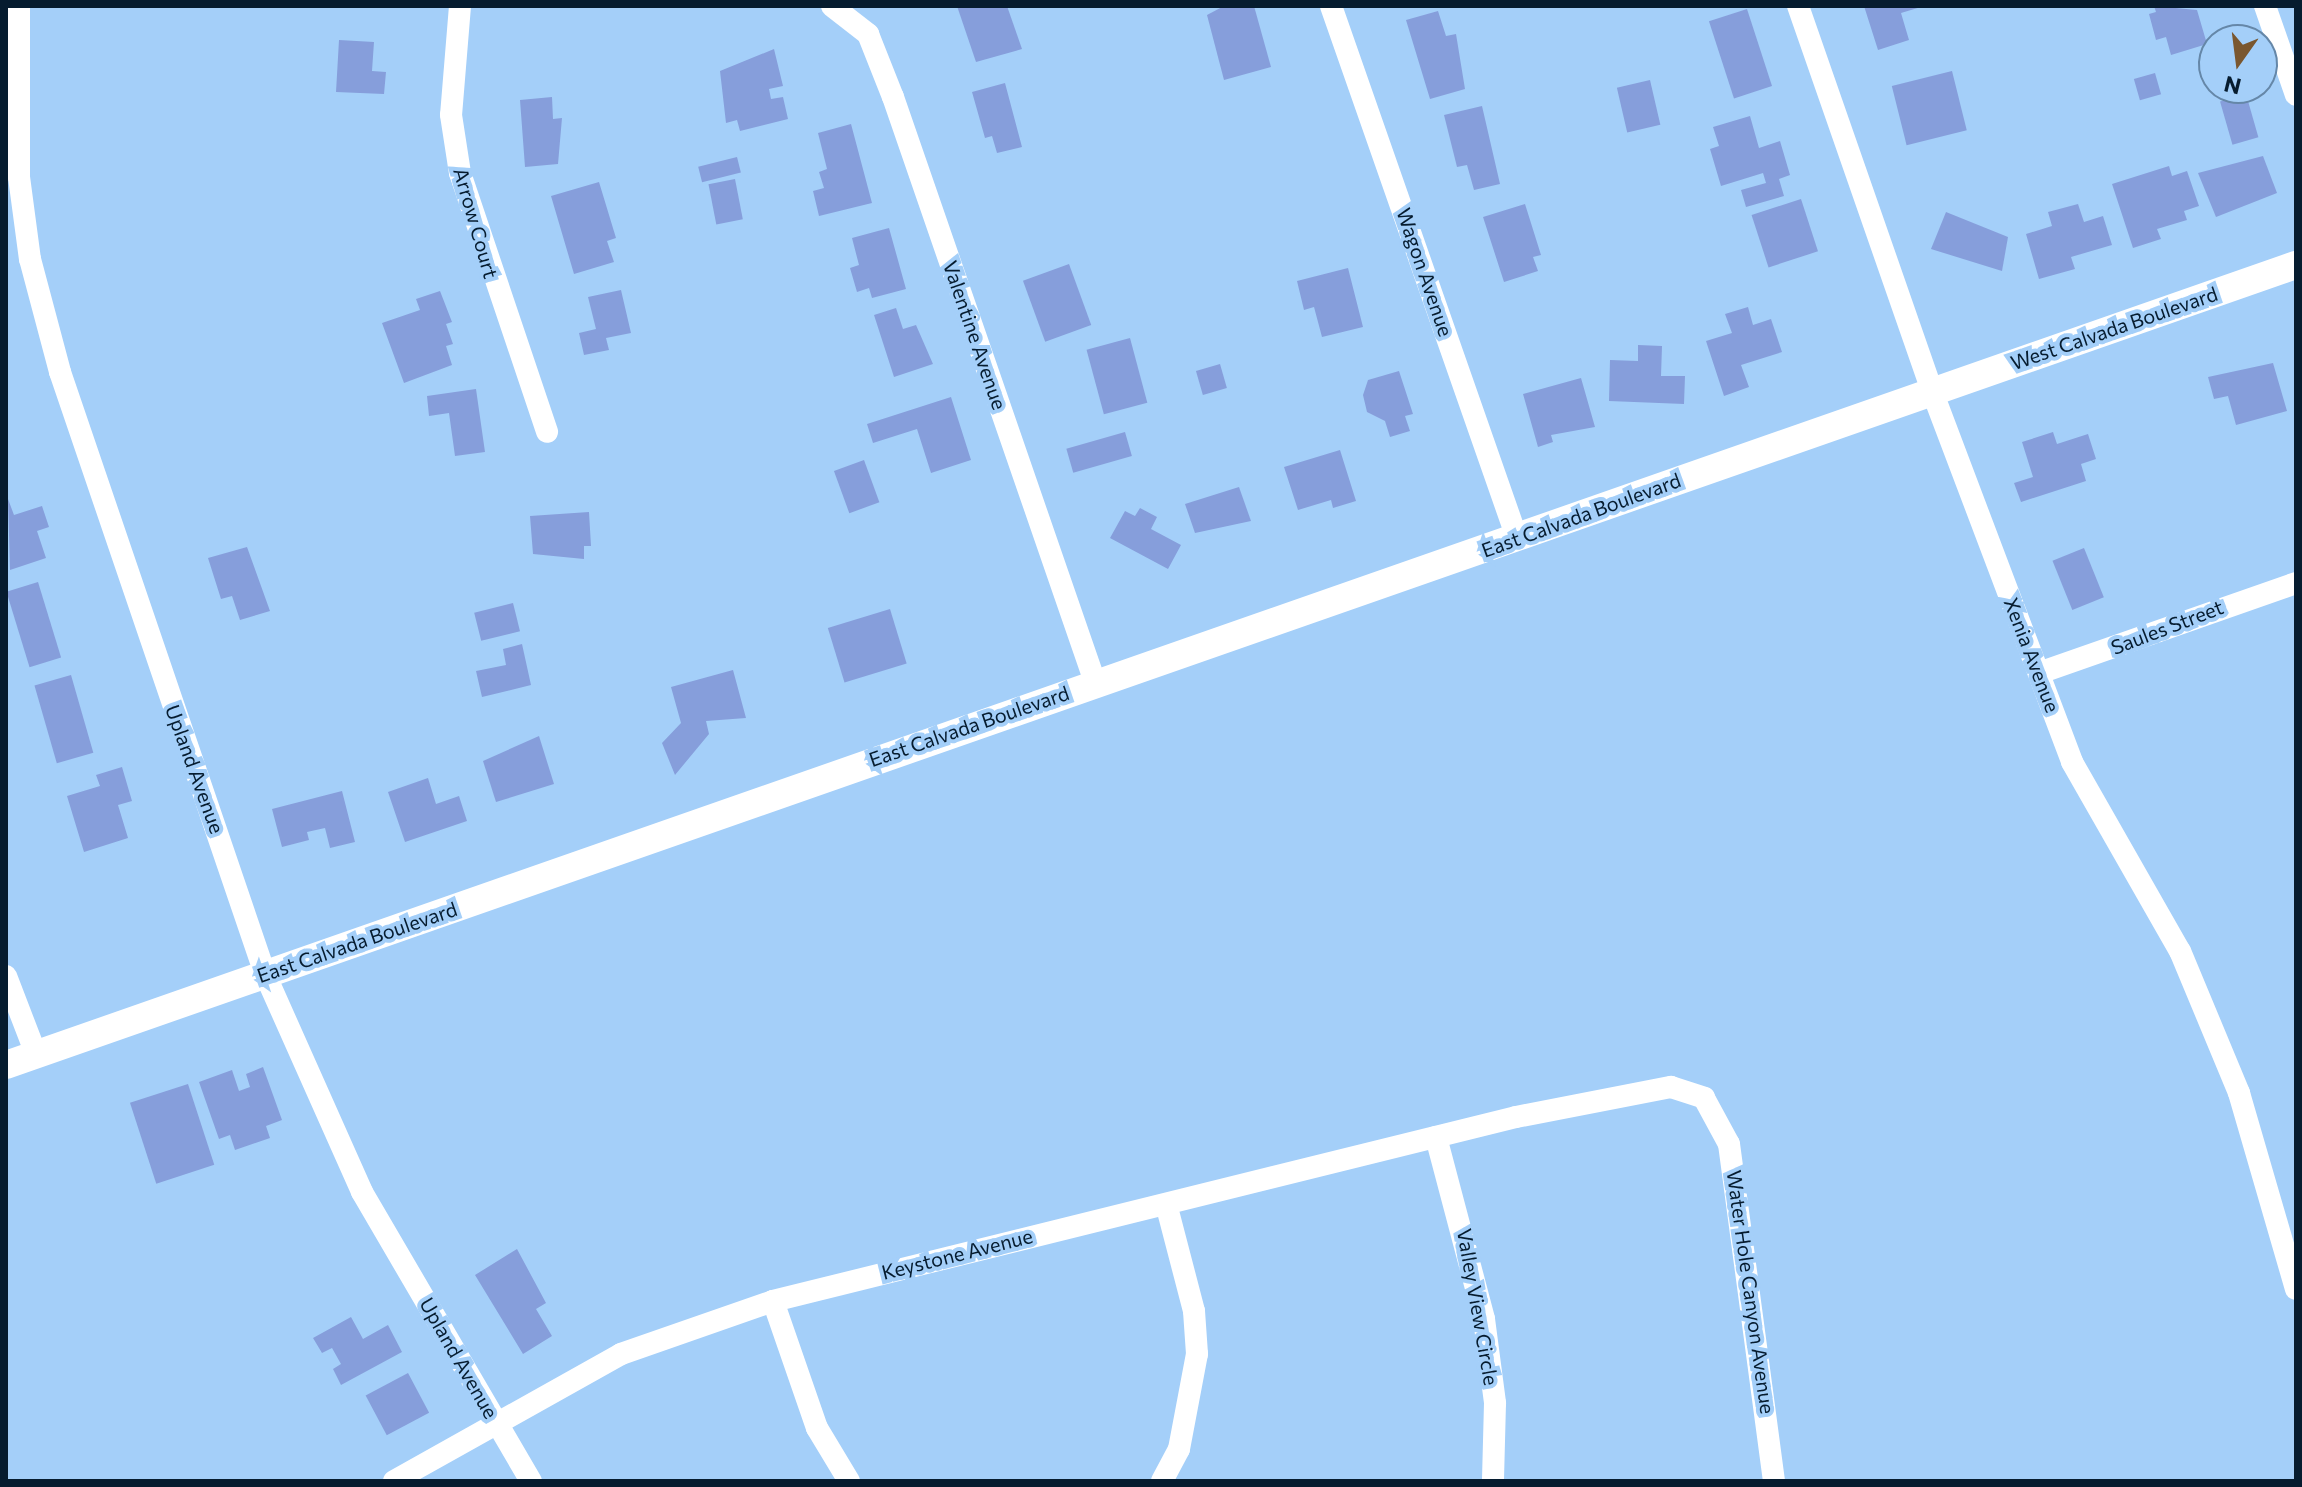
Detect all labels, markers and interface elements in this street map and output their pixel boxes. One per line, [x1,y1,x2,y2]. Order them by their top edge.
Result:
north arrow [2198,24,2278,104]
text: N [2221,71,2244,101]
street label: Arrow Court [449,165,503,281]
street label: Wagon Avenue [1392,205,1458,339]
street label: Valentine Avenue [938,257,1012,413]
street label: West Calvada Boulevard [2007,281,2221,375]
street label: East Calvada Boulevard [1478,468,1684,562]
street label: Xenia Avenue [1999,594,2065,716]
street label: Saules Street [2107,595,2227,659]
street label: East Calvada Boulevard [866,680,1072,772]
street label: Upland Avenue [161,701,229,837]
street label: East Calvada Boulevard [254,896,460,988]
street label: Water Hole Canyon Avenue [1722,1169,1780,1415]
street label: Keystone Avenue [879,1224,1035,1284]
street label: Valley View Circle [1452,1227,1504,1387]
street label: Upland Avenue [415,1293,503,1423]

